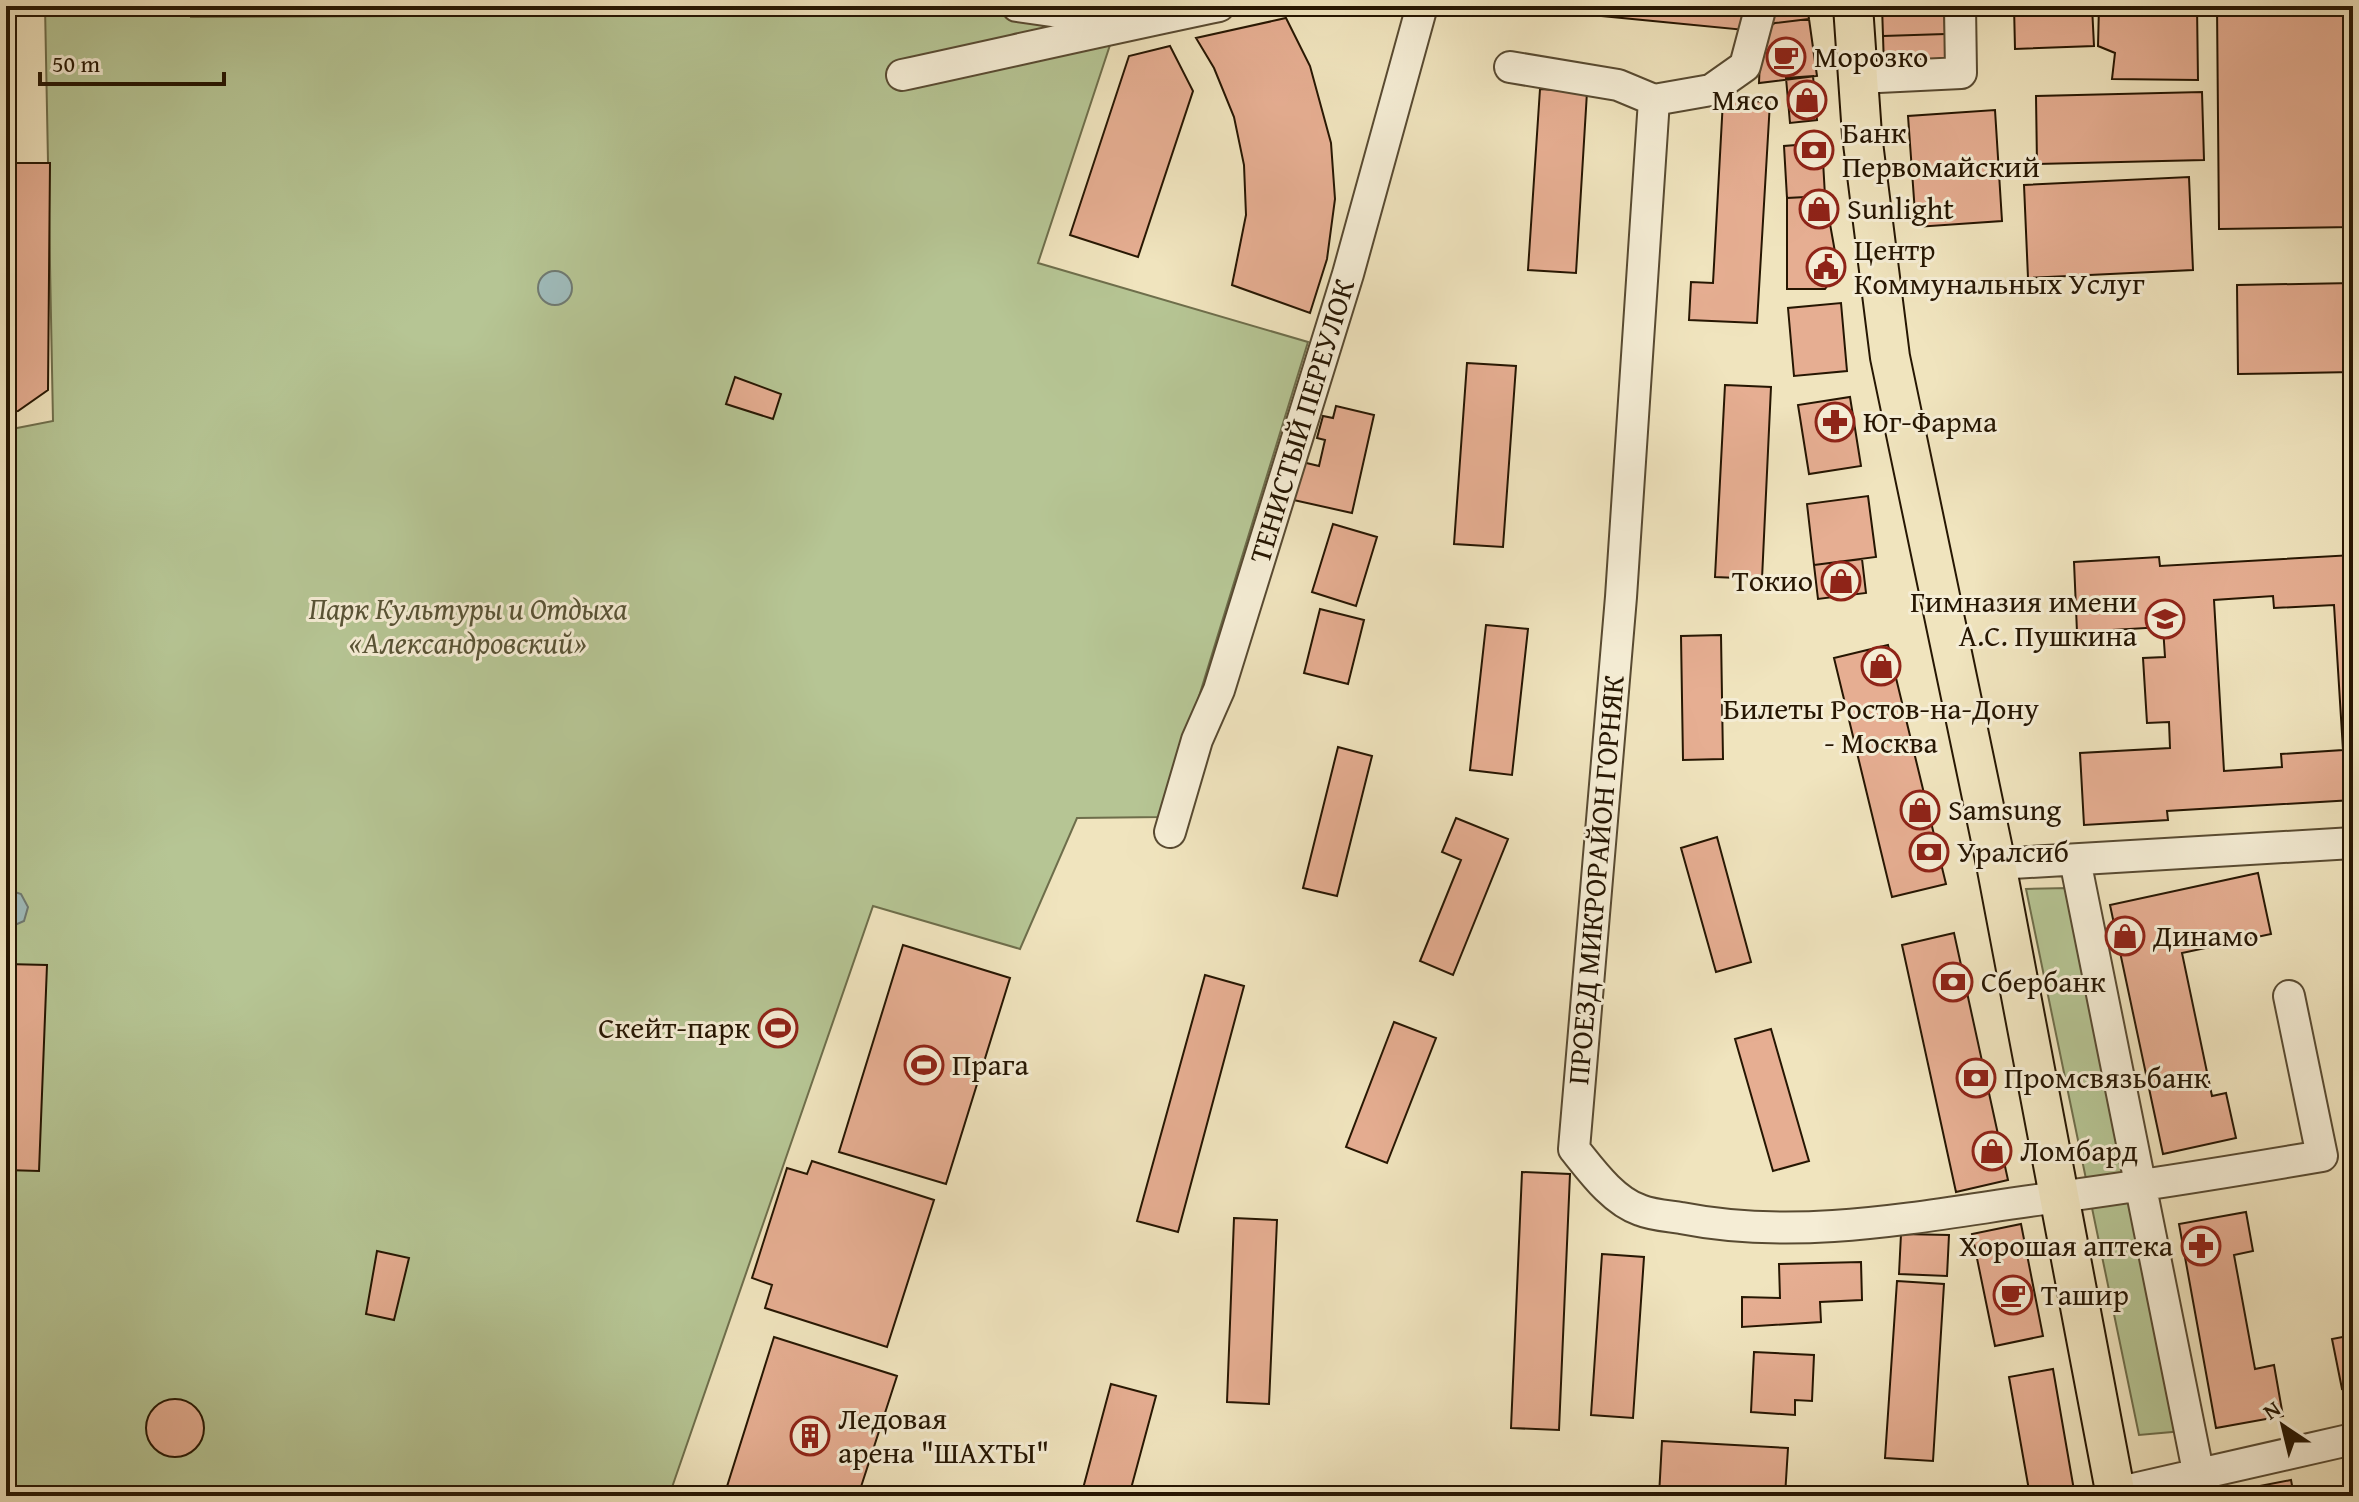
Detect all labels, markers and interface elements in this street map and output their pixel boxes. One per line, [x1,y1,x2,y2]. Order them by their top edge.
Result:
place label: Морозко [1814,34,1928,78]
scale bar [40,36,224,86]
cafe icon: Морозко [1765,36,1807,78]
text: 50 m [52,46,100,81]
place label: Мясо [1712,77,1779,121]
shop icon: Мясо [1786,79,1828,121]
place label: Банк Первомайский [1842,110,2040,188]
bank icon: Банк Первомайский [1793,129,1835,171]
place label: Sunlight [1847,186,1954,230]
shop icon: Sunlight [1798,188,1840,230]
place label: Центр Коммунальных Услуг [1854,227,2145,305]
public building icon: Центр Коммунальных Услуг [1805,246,1847,288]
street label: ТЕНИСТЫЙ ПЕРЕУЛОК [1237,273,1365,568]
place label: Юг-Фарма [1863,399,1998,443]
pharmacy icon: Юг-Фарма [1814,401,1856,443]
place label: Токио [1732,558,1813,602]
shop icon: Токио [1820,560,1862,602]
place label: Гимназия имени А.С. Пушкина [1910,579,2138,657]
park label: Парк Культуры и Отдыха «Александровский» [309,586,627,664]
school or university icon: Гимназия имени А.С. Пушкина [2144,598,2186,640]
shop icon: Билеты Ростов-на-Дону - Москва [1860,645,1902,687]
street label: ПРОЕЗД МИКРОРАЙОН ГОРНЯК [1555,673,1635,1086]
place label: Билеты Ростов-на-Дону - Москва [1723,686,2039,764]
place label: Samsung [1948,787,2061,831]
shop icon: Samsung [1899,789,1941,831]
place label: Уралсиб [1957,829,2069,873]
bank icon: Уралсиб [1908,831,1950,873]
place label: Динамо [2152,913,2258,957]
shop icon: Динамо [2104,915,2146,957]
place label: Сбербанк [1981,959,2106,1003]
bank icon: Сбербанк [1932,961,1974,1003]
place label: Скейт-парк [598,1005,750,1049]
sports icon: Скейт-парк [757,1007,799,1049]
place label: Прага [952,1042,1029,1086]
sports icon: Прага [903,1044,945,1086]
place label: Промсвязьбанк [2004,1055,2210,1099]
bank icon: Промсвязьбанк [1955,1057,1997,1099]
place label: Ломбард [2020,1128,2138,1172]
shop icon: Ломбард [1971,1130,2013,1172]
place label: Хорошая аптека [1959,1223,2174,1267]
pharmacy icon: Хорошая аптека [2180,1225,2222,1267]
place label: Ташир [2041,1272,2129,1316]
cafe icon: Ташир [1992,1274,2034,1316]
north arrow [2243,1386,2323,1466]
text: N [2256,1392,2287,1427]
place label: Ледовая арена "ШАХТЫ" [838,1396,1049,1474]
building icon: Ледовая арена "ШАХТЫ" [789,1415,831,1457]

